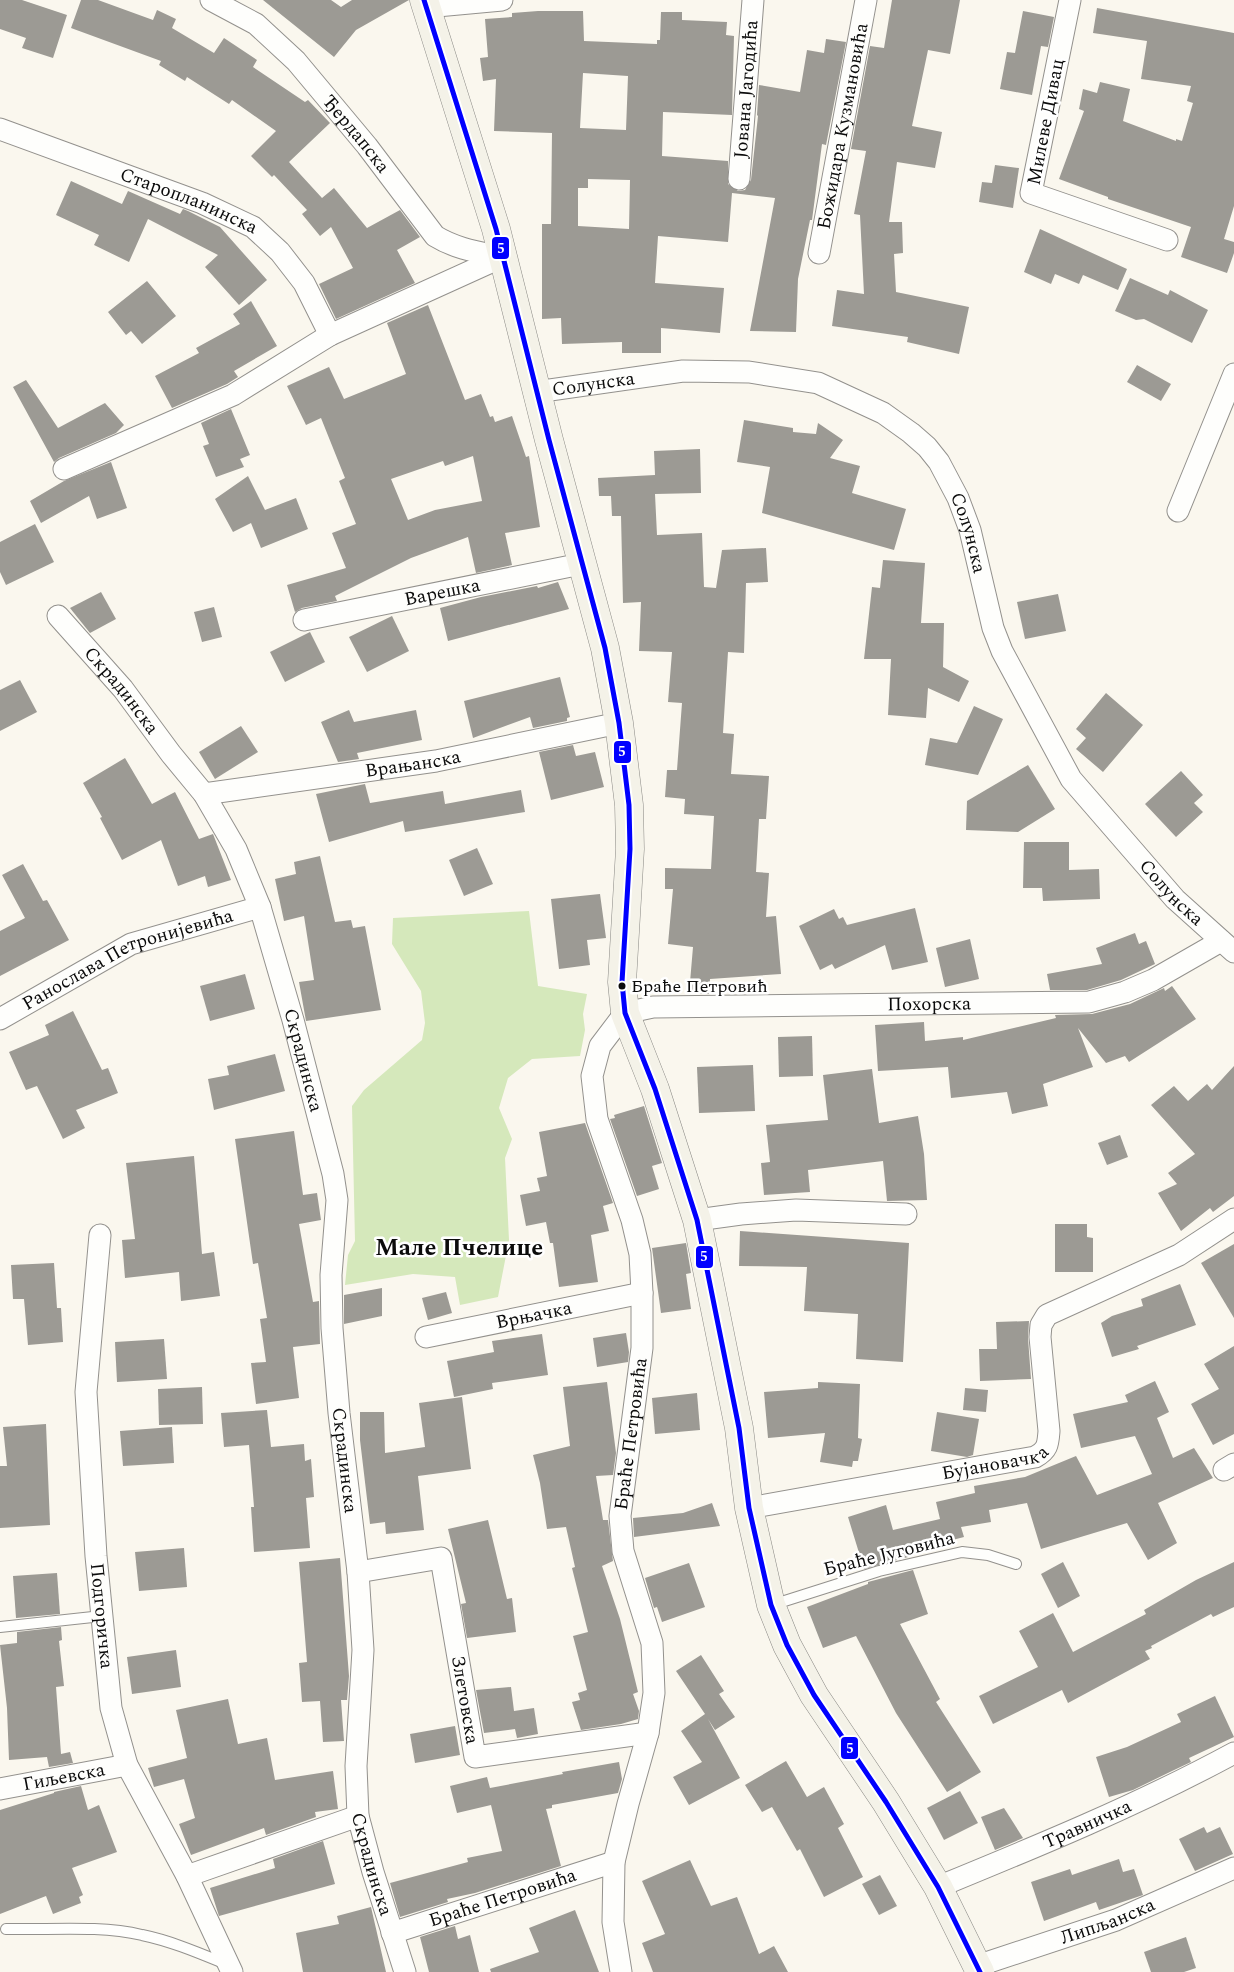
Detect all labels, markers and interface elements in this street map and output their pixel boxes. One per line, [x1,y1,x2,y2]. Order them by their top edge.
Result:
street label: Јована Јагодића [726,18,766,160]
street label: Божидара Кузмановића [809,20,876,232]
street label: Милеве Дивац [1020,56,1072,188]
street label: Ђердапска [315,88,398,180]
street label: Старопланинска [116,160,263,242]
line badge: 5 [491,236,510,260]
text: 5 [497,238,505,259]
street label: Солунска [550,363,637,404]
street label: Солунска [943,488,994,577]
street label: Варешка [402,570,483,614]
street label: Скрадинска [77,640,167,741]
line badge: 5 [613,740,632,764]
text: 5 [618,741,626,762]
street label: Врањанска [363,742,464,785]
street label: Солунска [1132,852,1211,933]
street label: Ранослава Петронијевића [17,901,237,1018]
place label: Браће Петровић [631,973,768,1000]
marker: Браће Петровић [617,981,627,991]
street label: Похорска [887,989,972,1019]
street label: Скрадинска [276,1005,331,1116]
district label: Мале Пчелице [375,1230,543,1266]
line badge: 5 [695,1245,714,1269]
text: 5 [700,1246,708,1267]
street label: Врњачка [493,1293,575,1337]
street label: Браће Петровића [606,1355,655,1512]
street label: Скрадинска [324,1406,365,1515]
street label: Бујановачка [939,1438,1056,1488]
street label: Браће Југовића [820,1524,958,1584]
street label: Подгоричка [82,1561,122,1671]
street label: Злетовска [443,1653,487,1747]
line badge: 5 [840,1736,859,1760]
text: 5 [846,1738,854,1759]
street label: Гиљевска [20,1755,108,1799]
street label: Травничка [1038,1791,1137,1856]
street label: Скрадинска [343,1809,401,1920]
street label: Браће Петровића [425,1860,581,1935]
street label: Липљанска [1056,1890,1160,1952]

